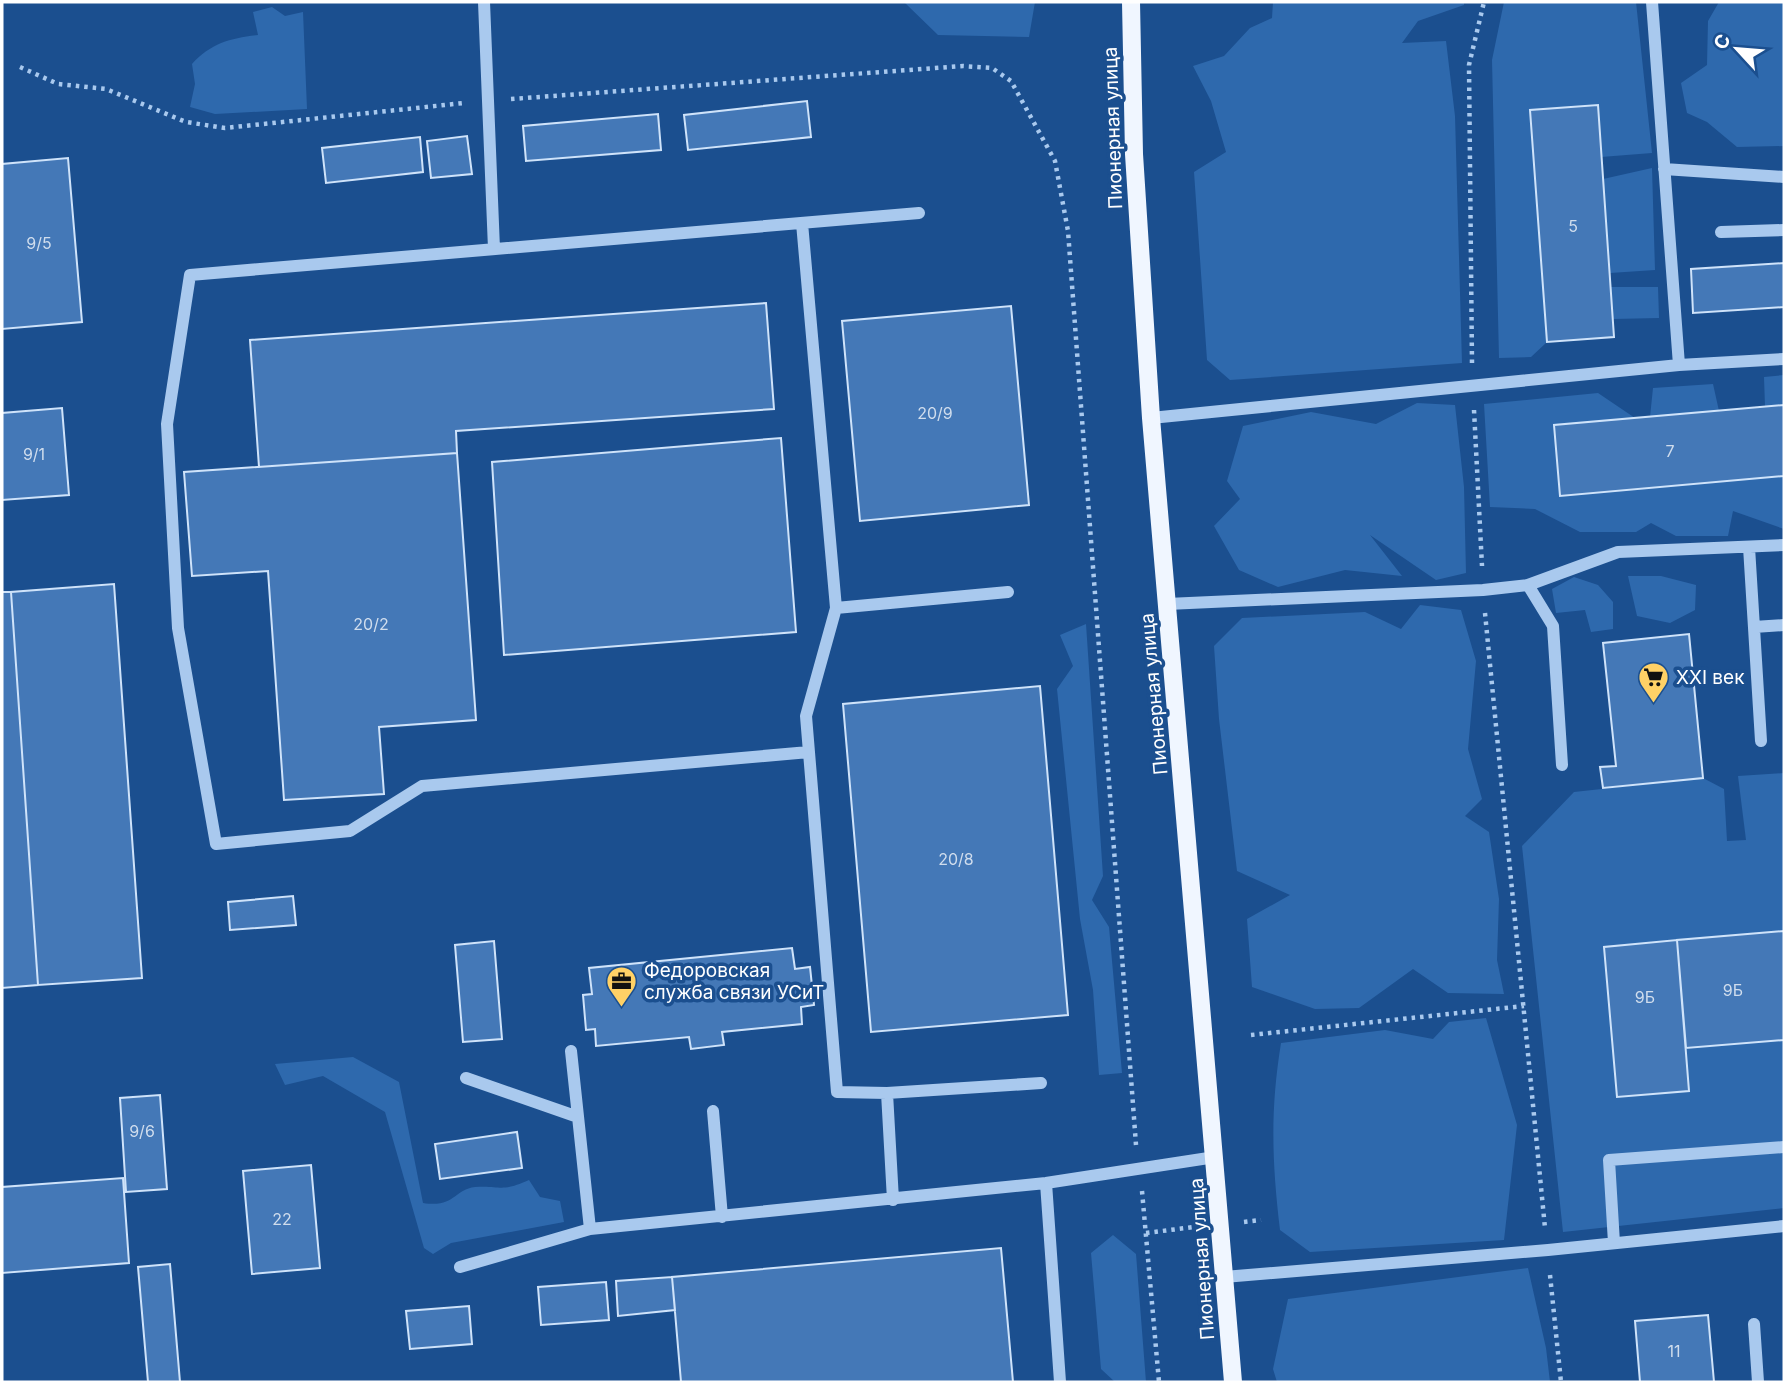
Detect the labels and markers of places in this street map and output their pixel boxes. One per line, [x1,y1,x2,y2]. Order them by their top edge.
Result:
supermarket icon: XXI век [1636,660,1670,704]
place label: XXI век [1676,666,1745,689]
place label: Федоровская служба связи УСиТ [644,959,824,1004]
office icon: Федоровская служба связи УСиТ [604,964,638,1008]

